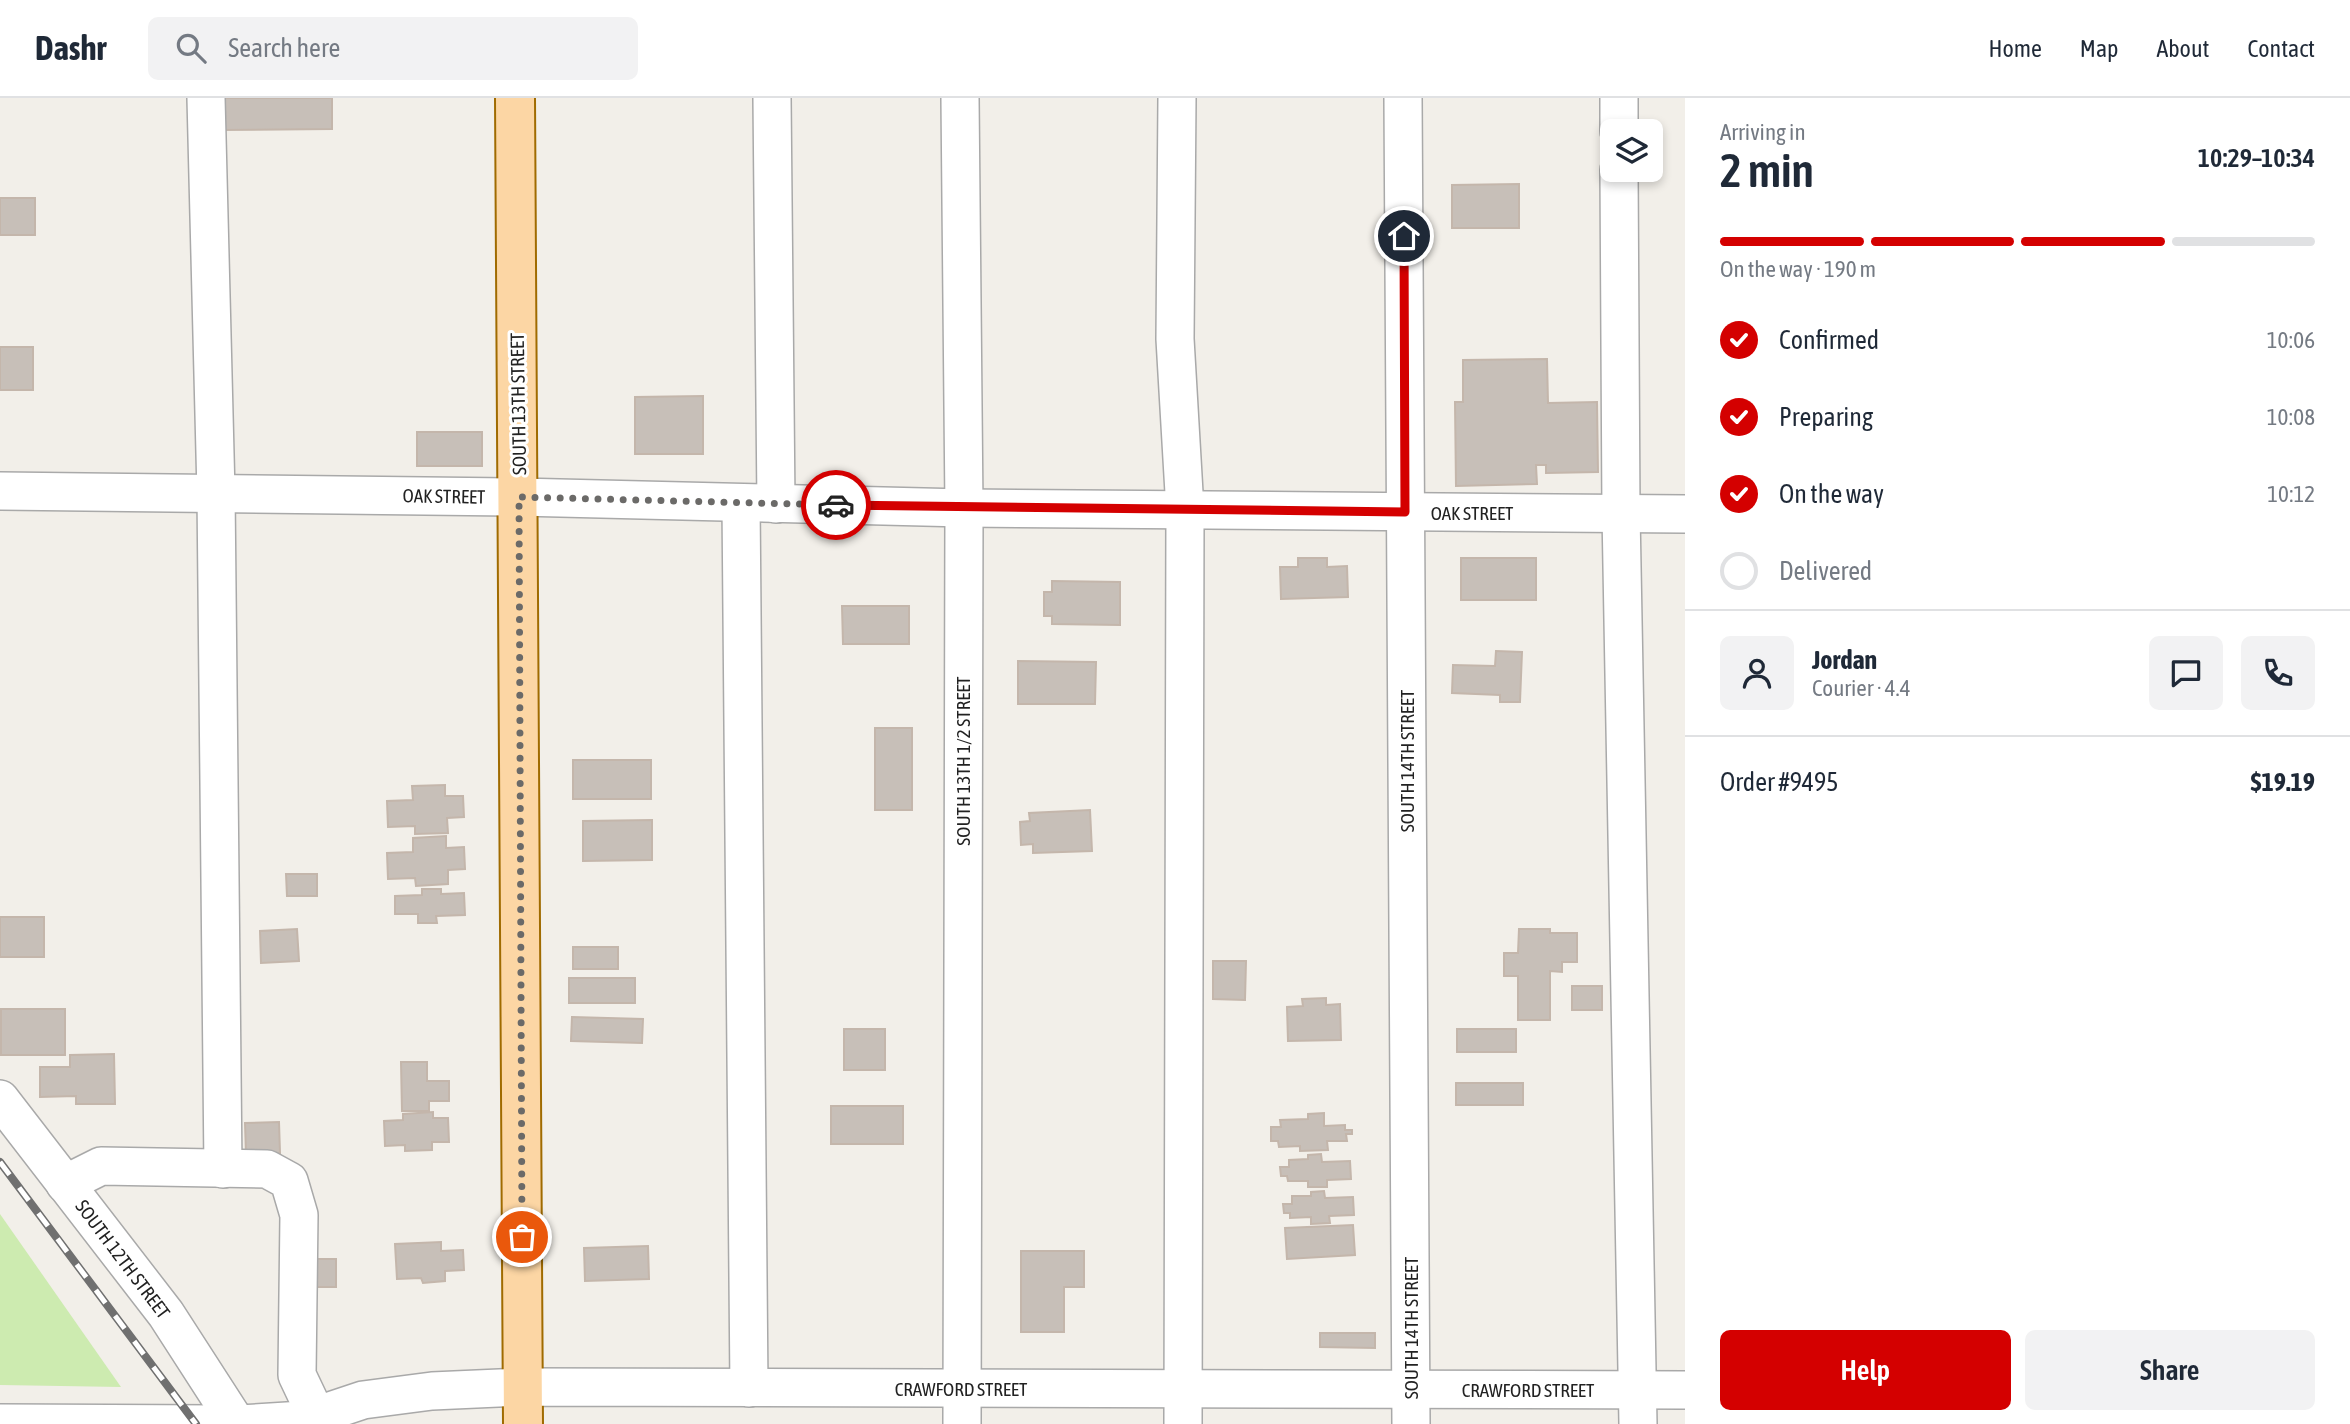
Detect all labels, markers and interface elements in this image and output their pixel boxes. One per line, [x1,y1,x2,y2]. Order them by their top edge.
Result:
search box [148,17,638,80]
text: Dashr [35,29,106,67]
icon: search [172,29,210,67]
text: Search here [228,33,340,63]
text: Home [1988,35,2042,62]
text: Map [2080,35,2118,62]
text: About [2156,35,2209,62]
text: Contact [2247,35,2315,62]
map controls [1600,119,1663,182]
button: layers [1600,119,1663,182]
text: Arriving in [1720,119,1806,145]
text: 10:29–10:34 [2198,143,2315,173]
text: 2 min [1720,144,1814,197]
pin [1374,206,1434,266]
icon: home [1385,217,1423,255]
text: On the way · 190 m [1720,256,1876,282]
icon: check [1720,321,1758,359]
text: Confirmed [1779,325,1879,355]
text: 10:06 [2267,327,2315,353]
street label: SOUTH 13TH STREET [506,332,530,475]
icon: check [1720,398,1758,436]
text: Preparing [1779,402,1873,432]
text: 10:08 [2267,404,2315,430]
courier [801,470,871,540]
icon: check [1720,475,1758,513]
text: On the way [1779,479,1884,509]
text: 10:12 [2267,481,2315,507]
street label: OAK STREET [402,484,486,508]
icon: car [817,486,855,524]
street label: OAK STREET [1431,502,1514,524]
text: Delivered [1779,556,1872,586]
button: person [1720,636,1794,710]
button: chat [2149,636,2223,710]
button: phone [2241,636,2315,710]
text: Jordan [1812,645,1877,675]
text: Courier · 4.4 [1812,675,1911,701]
street label: SOUTH 13TH 1/2 STREET [952,676,974,846]
street label: SOUTH 14TH STREET [1396,689,1418,832]
text: Order #9495 [1720,767,1839,797]
text: $19.19 [2251,767,2315,797]
street label: SOUTH 12TH STREET [71,1195,175,1323]
pin [492,1207,552,1267]
icon: bag [503,1218,541,1256]
street label: SOUTH 14TH STREET [1400,1256,1422,1399]
button: Help [1720,1330,2011,1410]
button: Share [2025,1330,2315,1410]
street label: CRAWFORD STREET [895,1378,1028,1400]
street label: CRAWFORD STREET [1462,1379,1595,1401]

